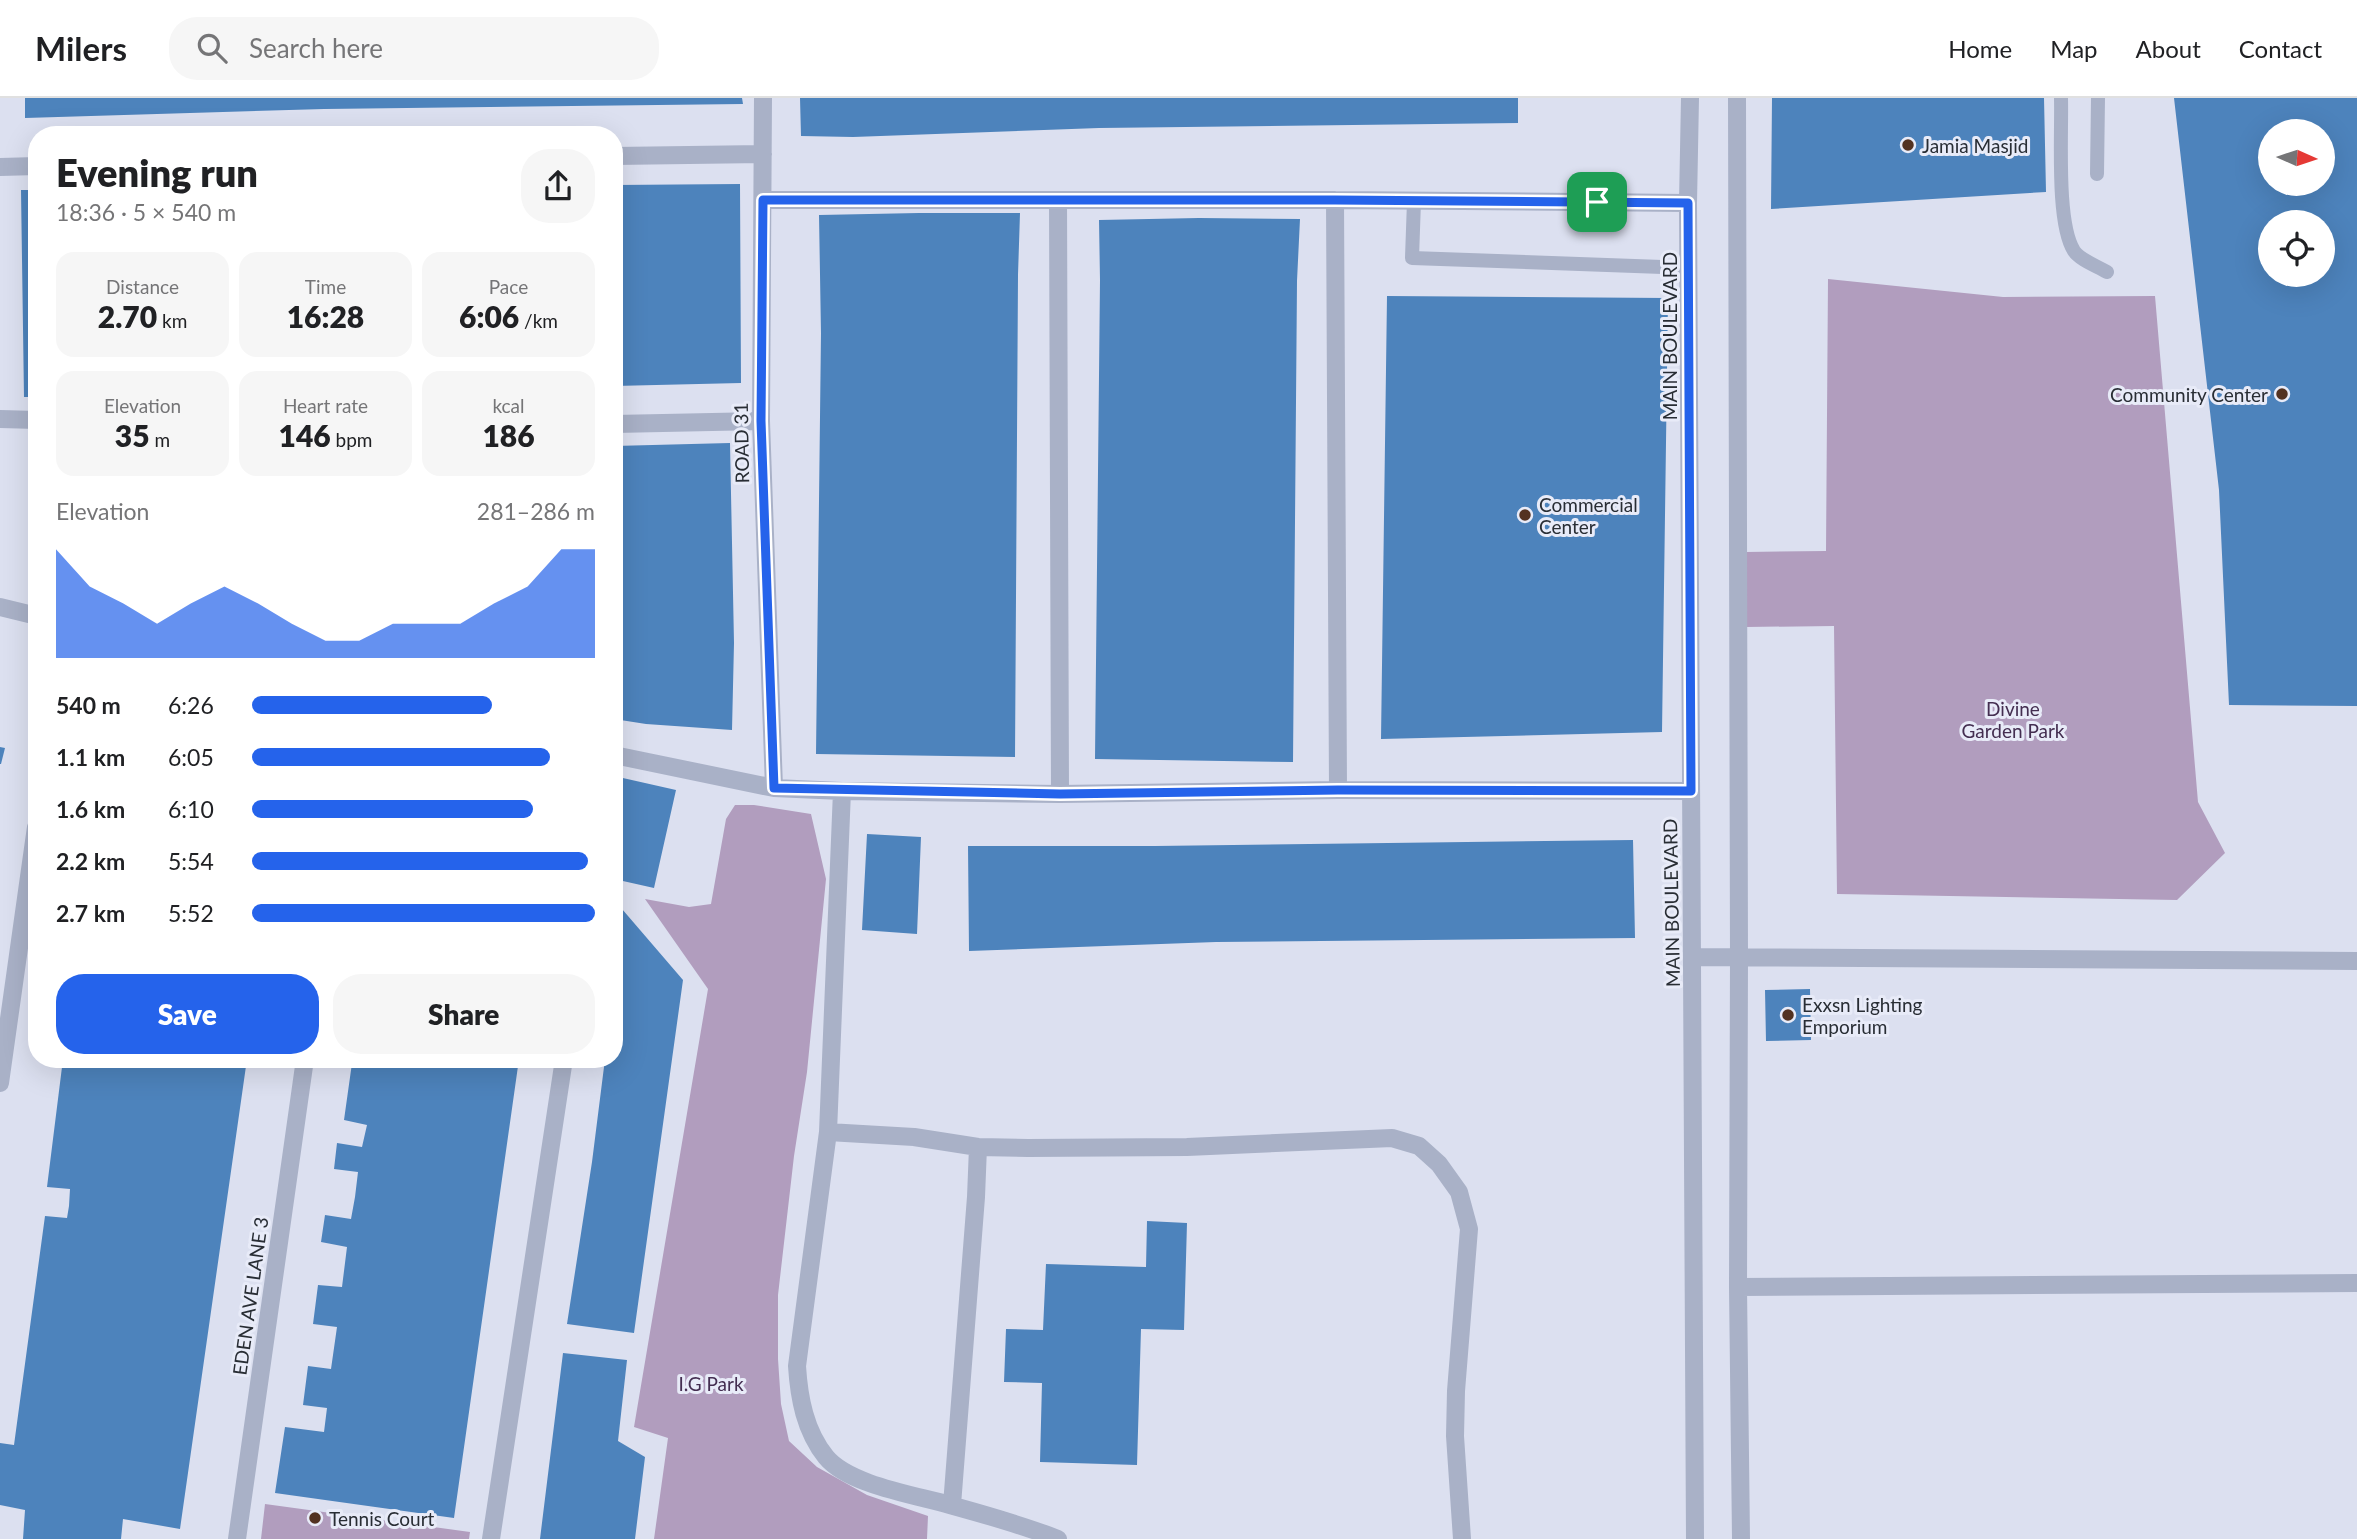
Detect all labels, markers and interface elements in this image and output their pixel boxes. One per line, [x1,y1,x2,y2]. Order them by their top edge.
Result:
search box [169,17,659,80]
text: Milers [35,28,127,68]
icon: search [193,29,231,67]
text: Search here [249,32,383,64]
text: Home [1948,34,2012,63]
text: Map [2050,34,2098,63]
text: About [2136,34,2201,63]
text: Contact [2239,34,2322,63]
north arrow [2258,119,2334,196]
map controls [2258,119,2335,287]
place label: Jamia Masjid [1922,134,2028,157]
marker: Jamia Masjid [1900,137,1916,153]
text: Evening run [56,149,258,195]
button: share [521,149,595,223]
pin [1567,172,1627,232]
icon: arrive [1578,183,1616,221]
text: 18:36 · 5 × 540 m [56,198,236,226]
button: locate [2258,210,2335,287]
street label: MAIN BOULEVARD [1658,252,1681,420]
text: Distance [106,275,179,298]
text: Time [305,275,346,298]
text: Pace [489,275,528,298]
text: 2.70 [98,298,157,334]
text: 16:28 [287,298,364,334]
text: 6:06 [459,298,519,334]
text: km [157,309,187,332]
text: /km [519,309,558,332]
place label: Community Center [2110,383,2268,406]
marker: Community Center [2274,386,2290,402]
text: Elevation [104,394,181,417]
text: Heart rate [283,394,368,417]
text: kcal [492,394,525,417]
street label: ROAD 31 [729,402,753,484]
text: 35 [115,417,150,453]
text: 146 [279,417,331,453]
text: 186 [482,417,535,453]
text: m [150,428,170,451]
text: bpm [331,428,372,451]
place label: Commercial Center [1539,493,1638,538]
text: Elevation [56,497,149,525]
text: 281–286 m [477,497,595,525]
marker: Commercial Center [1517,507,1533,523]
text: 540 m [56,691,121,719]
text: 6:26 [168,691,214,719]
park label: Divine Garden Park [1961,697,2065,742]
text: 1.1 km [56,743,125,771]
text: 6:05 [168,743,214,771]
text: 1.6 km [56,795,125,823]
text: 6:10 [168,795,214,823]
street label: MAIN BOULEVARD [1658,819,1684,987]
text: 2.2 km [56,847,125,875]
text: 5:54 [168,847,214,875]
text: 2.7 km [56,899,125,927]
text: 5:52 [168,899,214,927]
button: Save [56,974,319,1054]
button: Share [333,974,595,1054]
place label: Exxsn Lighting Emporium [1802,993,1923,1038]
marker: Exxsn Lighting Emporium [1780,1007,1796,1023]
street label: EDEN AVE LANE 3 [228,1215,272,1377]
park label: I.G Park [678,1372,744,1395]
place label: Tennis Court [329,1507,435,1530]
marker: Tennis Court [307,1510,323,1526]

